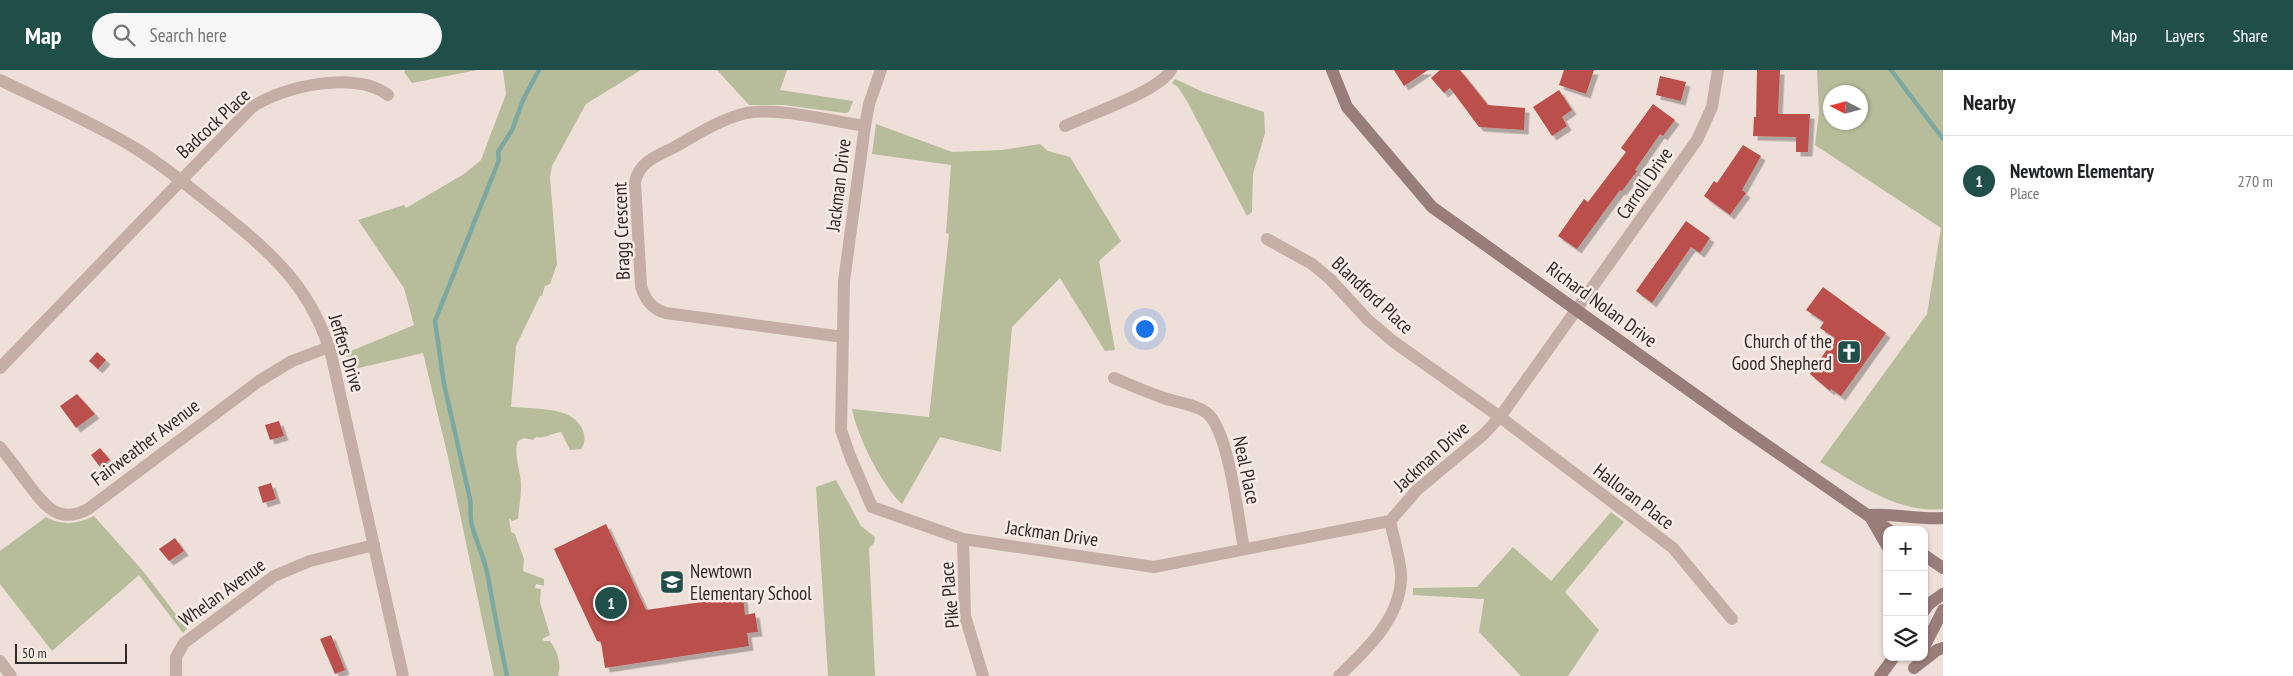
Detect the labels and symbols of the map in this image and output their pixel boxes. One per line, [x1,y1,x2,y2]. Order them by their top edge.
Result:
street label: Badcock Place [171,83,255,163]
north arrow [1823,85,1868,130]
street label: Jackman Drive [820,137,856,234]
street label: Carroll Drive [1611,142,1677,224]
street label: Bragg Crescent [607,181,635,280]
street label: Blandford Place [1327,251,1419,339]
street label: Richard Nolan Drive [1542,256,1662,352]
street label: Jeffers Drive [324,310,370,395]
your location [1132,316,1158,342]
place label: Church of the Good Shepherd [1732,329,1832,375]
church icon: Church of the Good Shepherd [1836,339,1862,365]
street label: Fairweather Avenue [86,393,204,491]
street label: Jackman Drive [1388,416,1474,497]
street label: Neal Place [1228,434,1266,506]
street label: Halloran Place [1589,458,1679,534]
street label: Jackman Drive [1003,514,1100,551]
street label: Whelan Avenue [174,553,270,631]
place label: Newtown Elementary School [690,559,812,605]
street label: Pike Place [934,561,964,629]
school or university icon: Newtown Elementary School [659,569,685,595]
pin: 1 [595,584,627,622]
scale bar [15,641,128,664]

